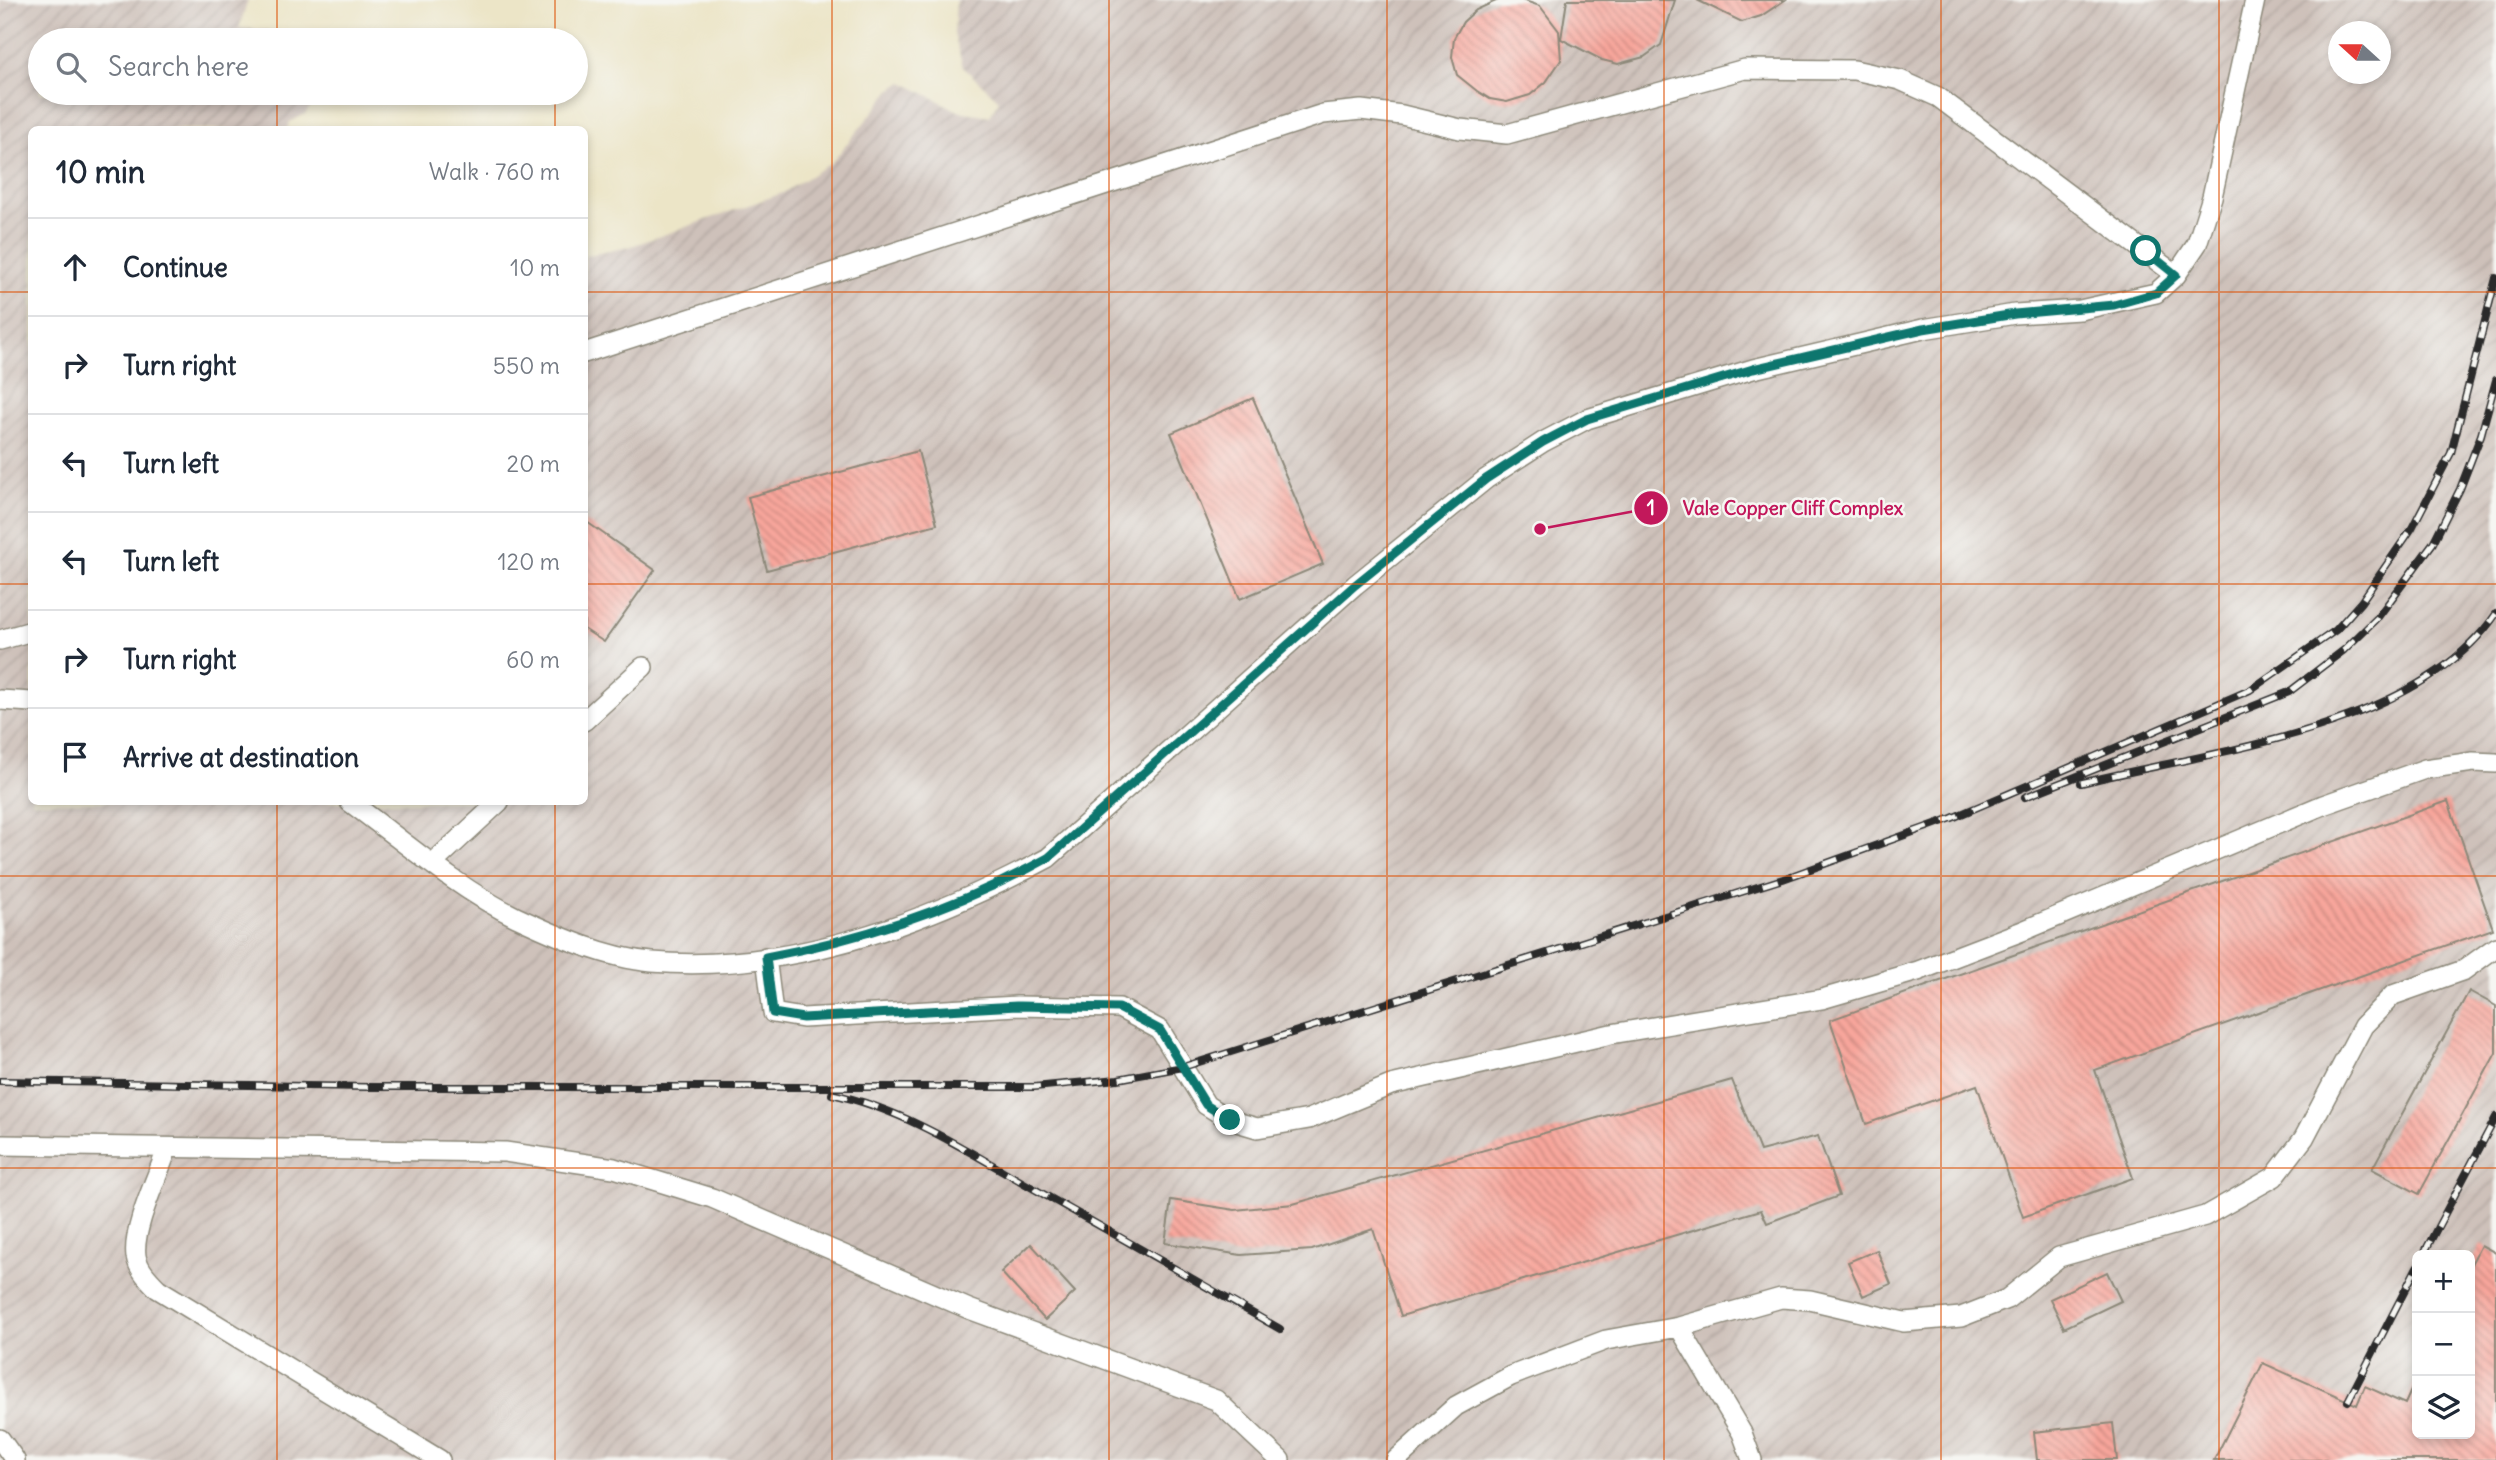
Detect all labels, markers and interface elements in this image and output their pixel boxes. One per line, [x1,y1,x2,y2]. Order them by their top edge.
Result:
north arrow [2328,21,2391,84]
search box [28,28,588,105]
icon: search [52,48,90,86]
text: Search here [108,50,249,83]
text: 10 min [56,153,145,191]
text: Walk · 760 m [429,157,560,186]
route start [2130,235,2161,266]
icon: ahead [56,248,94,286]
text: Continue [123,251,228,284]
text: 10 m [510,253,560,282]
icon: right [56,346,94,384]
text: Turn right [123,349,236,382]
text: 550 m [493,351,560,380]
icon: left [56,444,94,482]
text: Turn left [123,447,219,480]
text: 20 m [507,449,560,478]
callout: Vale Copper Cliff Complex [1634,488,1917,528]
text: 1 [1647,494,1655,521]
text: Vale Copper Cliff Complex [1683,496,1904,520]
icon: left [56,542,94,580]
text: Turn left [123,545,219,578]
text: 120 m [497,547,560,576]
icon: right [56,640,94,678]
text: Turn right [123,643,236,676]
text: 60 m [506,645,560,674]
icon: arrive [56,738,94,776]
text: Arrive at destination [123,741,359,774]
route end [1214,1104,1245,1135]
map controls [2412,1250,2475,1439]
button: + [2412,1250,2475,1313]
button: − [2412,1313,2475,1376]
button: layers [2412,1376,2475,1439]

